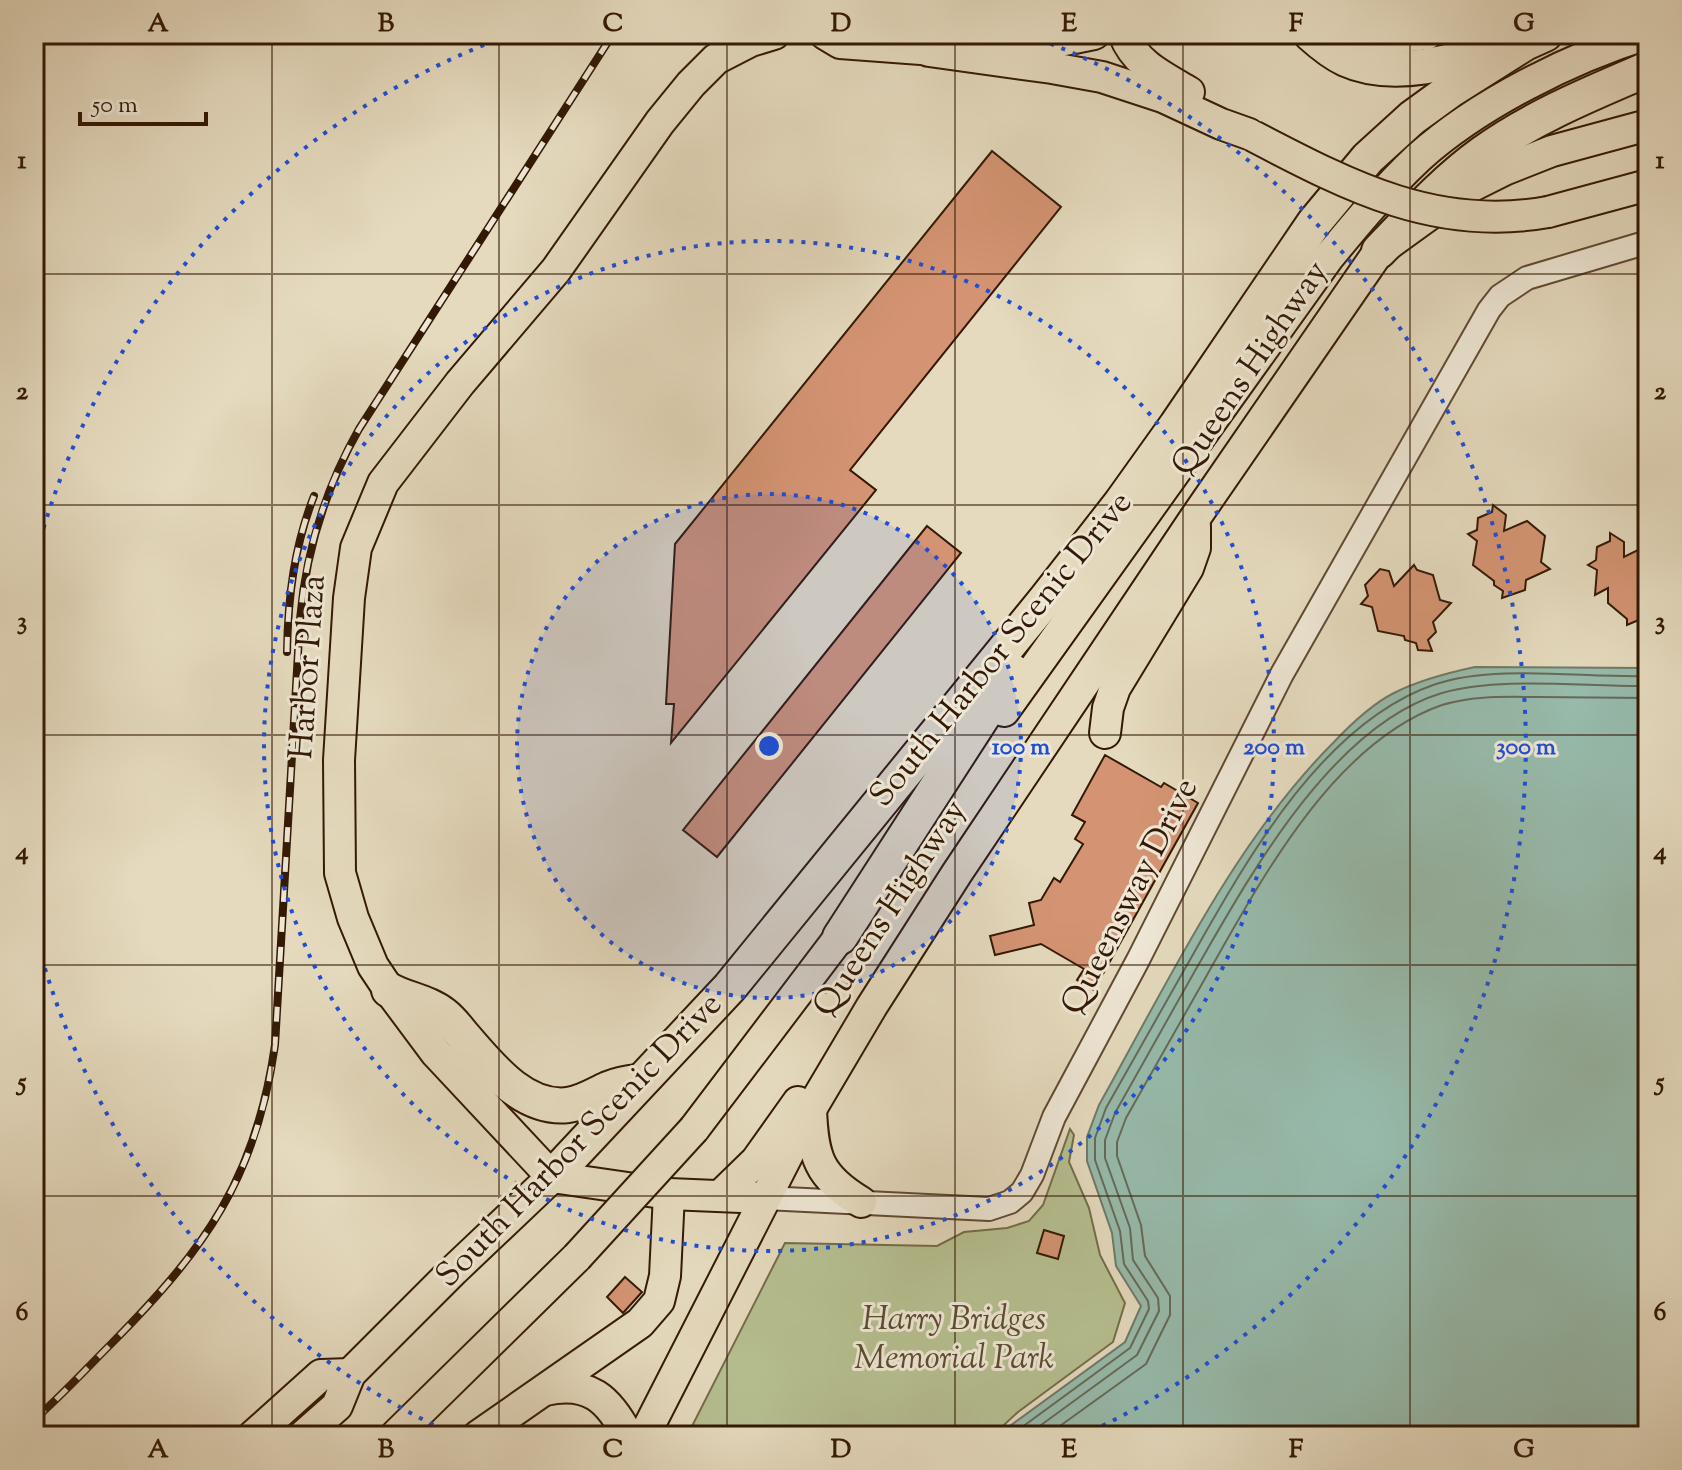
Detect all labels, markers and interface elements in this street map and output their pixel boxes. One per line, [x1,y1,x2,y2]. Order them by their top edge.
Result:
text: A [147,6,169,43]
text: B [378,6,395,43]
text: C [603,6,623,43]
text: D [831,6,851,43]
text: E [1061,6,1077,43]
text: F [1289,6,1304,43]
text: G [1513,6,1535,43]
scale bar [80,76,206,126]
text: 50 m [90,89,138,123]
text: 1 [18,143,27,180]
text: 1 [1656,143,1665,180]
street label: Queens Highway [1161,251,1341,487]
text: 2 [16,374,29,411]
text: 2 [1654,374,1667,411]
street label: South Harbor Scenic Drive [859,481,1145,819]
street label: Harbor Plaza [278,573,340,761]
text: 3 [17,604,27,641]
text: 3 [1655,604,1665,641]
text: 100 m [992,731,1050,765]
text: 200 m [1243,731,1305,765]
text: 300 m [1496,731,1556,765]
centre of rings [755,732,783,760]
street label: Queensway Drive [1050,770,1212,1024]
street label: Queens Highway [802,790,980,1027]
text: 4 [14,834,29,871]
text: 4 [1652,834,1667,871]
street label: South Harbor Scenic Drive [425,982,735,1300]
text: 5 [16,1065,27,1102]
text: 5 [1654,1065,1665,1102]
text: 6 [16,1295,29,1332]
text: 6 [1654,1295,1667,1332]
park label: Harry Bridges Memorial Park [854,1296,1054,1384]
text: A [147,1432,169,1469]
text: B [378,1432,395,1469]
text: C [603,1432,623,1469]
text: D [831,1432,851,1469]
text: E [1061,1432,1077,1469]
text: F [1289,1432,1304,1469]
text: G [1513,1432,1535,1469]

